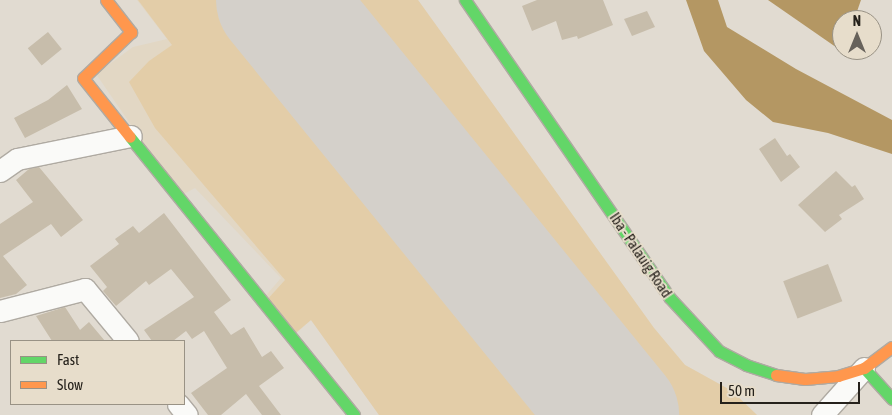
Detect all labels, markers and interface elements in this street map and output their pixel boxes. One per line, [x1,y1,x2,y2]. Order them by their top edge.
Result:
north arrow [832,10,882,60]
text: N [853,13,861,29]
street label: Iba - Palauig Road [606,209,676,301]
legend [10,340,185,405]
text: Fast [57,351,79,368]
scale bar [722,372,862,404]
text: Slow [57,376,83,393]
text: 50 m [728,382,755,399]

